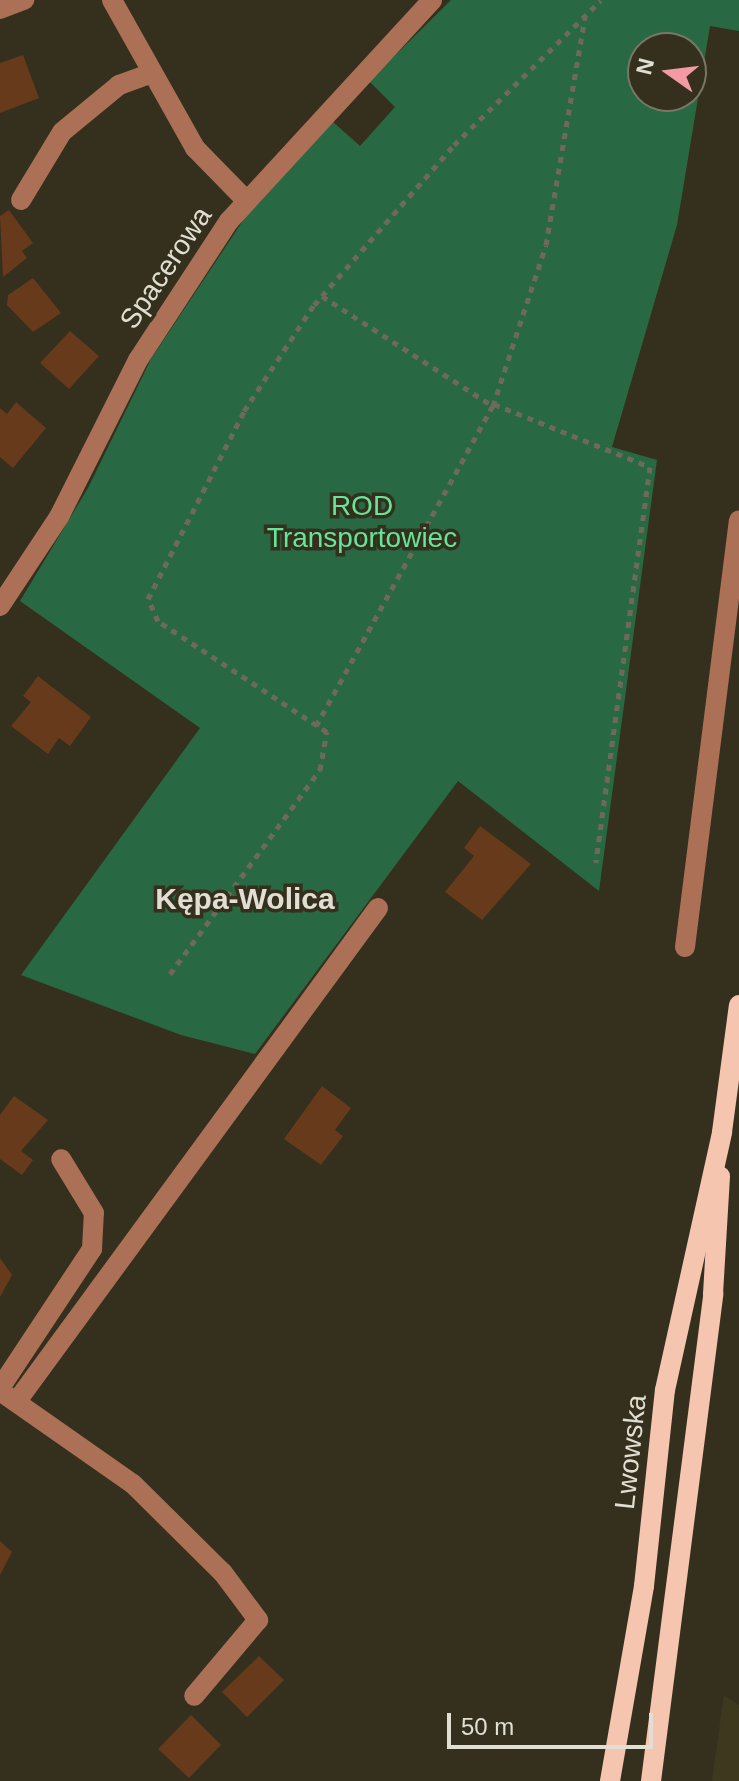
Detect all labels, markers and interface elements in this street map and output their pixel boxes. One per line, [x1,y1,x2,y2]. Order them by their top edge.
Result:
north arrow [627,32,707,112]
text: N [631,56,659,77]
street label: Spacerowa [113,201,219,335]
park label: ROD Transportowiec [267,489,457,555]
district label: Kępa-Wolica [155,881,335,917]
street label: Lwowska [608,1393,654,1511]
scale bar [451,1697,657,1747]
text: 50 m [461,1713,514,1740]

